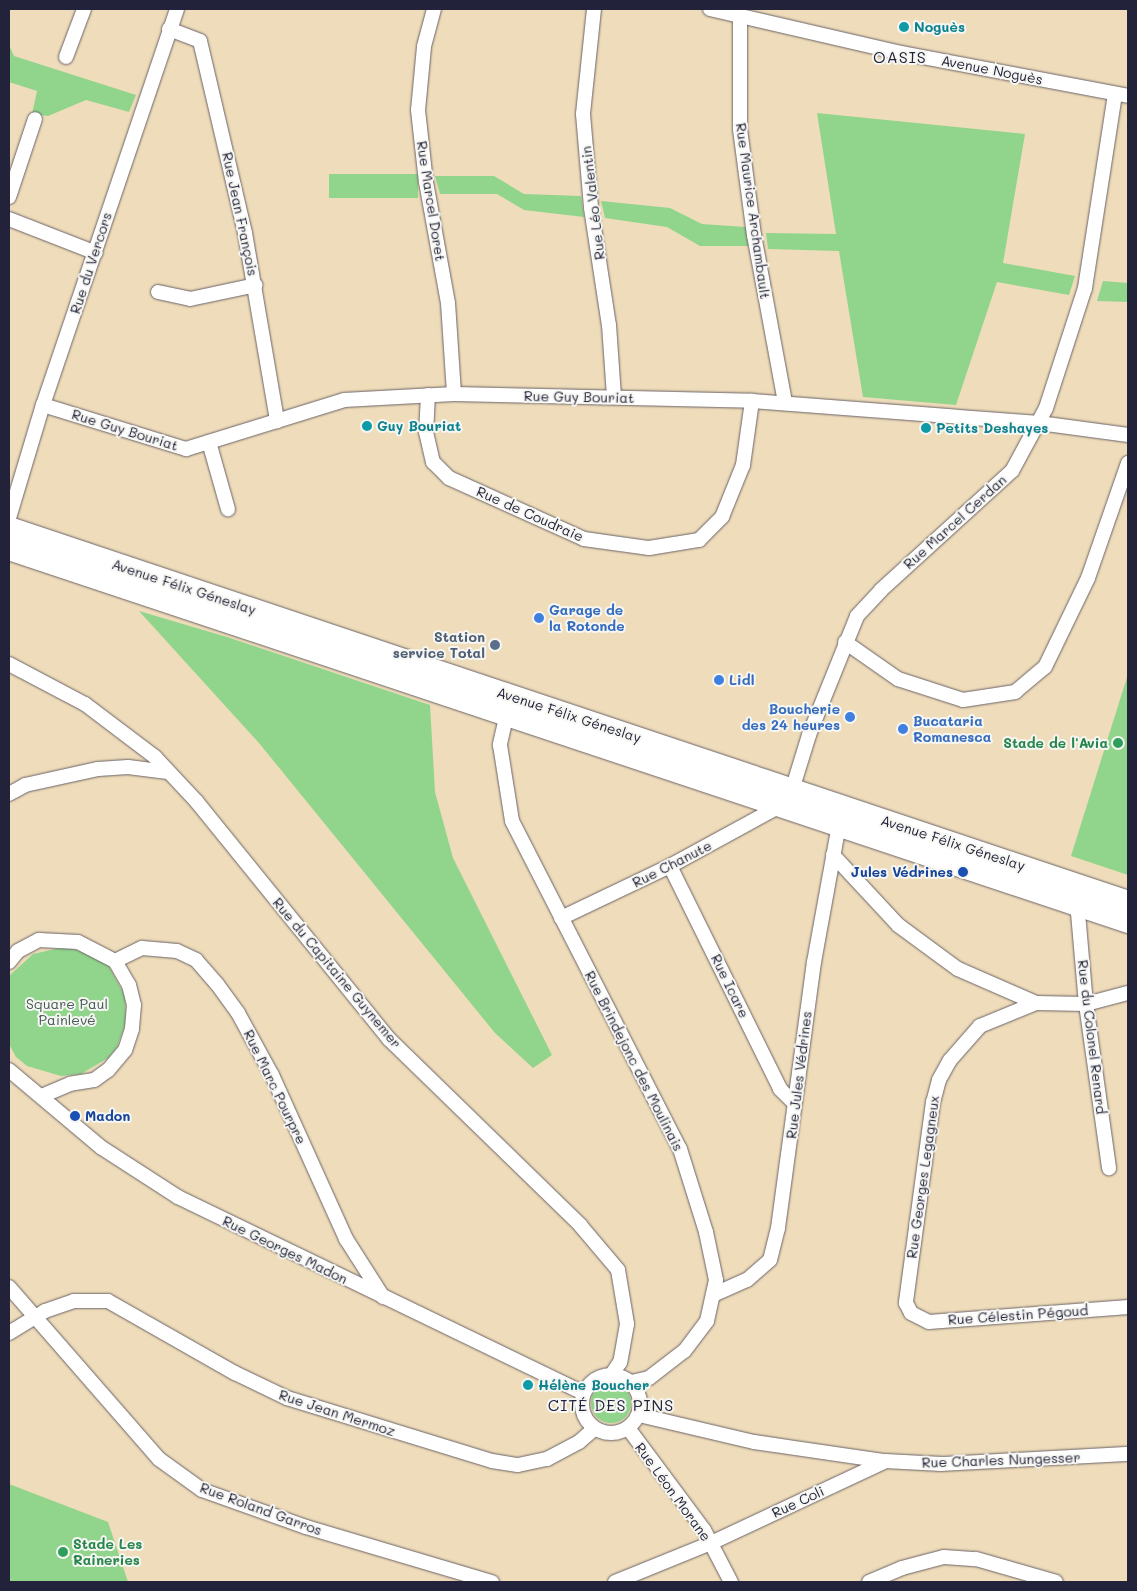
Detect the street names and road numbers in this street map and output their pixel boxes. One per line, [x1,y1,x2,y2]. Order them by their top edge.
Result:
street label: Avenue Noguès [940,52,1044,88]
street label: Rue Maurice Archambault [732,122,774,300]
street label: Rue Marcel Doret [413,140,449,262]
street label: Rue Léo Valentin [578,145,608,261]
street label: Rue Jean François [219,151,261,277]
street label: Rue du Vercors [67,210,115,316]
street label: Rue Guy Bouriat [524,388,634,406]
street label: Rue Guy Bouriat [70,406,180,454]
street label: Rue Marcel Cerdan [900,471,1010,573]
street label: Rue de Coudraie [474,483,586,545]
street label: Avenue Félix Géneslay [110,556,258,618]
street label: Avenue Félix Géneslay [495,684,643,746]
street label: Avenue Félix Géneslay [879,812,1027,874]
street label: Rue Chanute [630,837,714,891]
street label: Rue du Capitaine Guynemer [269,894,405,1052]
street label: Rue Icare [707,952,753,1020]
street label: Rue du Colonel Renard [1074,959,1110,1115]
street label: Rue Brindejonc des Moulinais [581,968,687,1154]
street label: Rue Jules Védrines [783,1010,815,1140]
street label: Rue Marc Pourpre [240,1027,310,1147]
street label: Rue Georges Legagneux [903,1094,943,1260]
street label: Rue Georges Madon [220,1212,350,1288]
street label: Rue Célestin Pégoud [947,1302,1089,1328]
street label: Rue Jean Mermoz [277,1386,397,1440]
street label: Rue Léon Morane [632,1439,714,1545]
street label: Rue Charles Nungesser [921,1449,1081,1471]
street label: Rue Roland Garros [198,1479,324,1539]
street label: Rue Coli [769,1483,827,1521]

